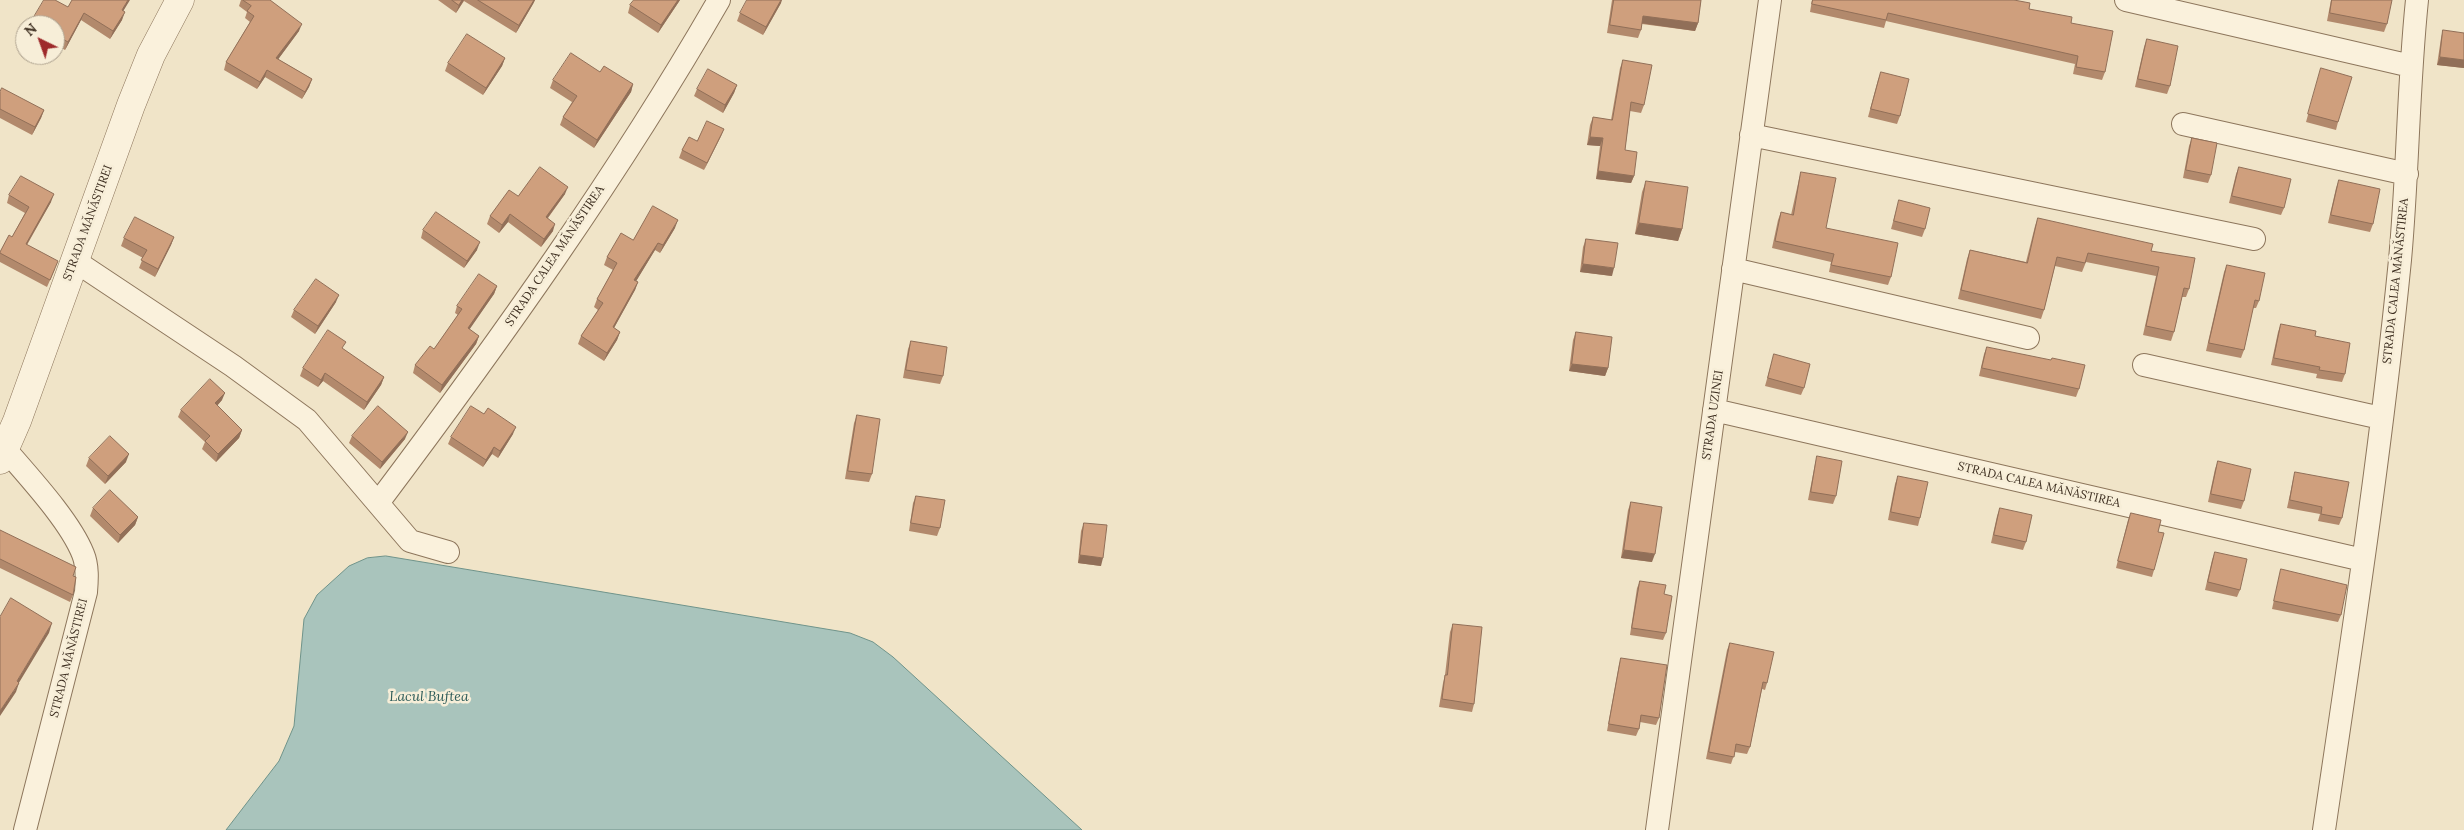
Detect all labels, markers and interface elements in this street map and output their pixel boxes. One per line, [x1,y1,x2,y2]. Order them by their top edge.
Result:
north arrow [15,15,65,65]
text: N [21,19,41,40]
street label: STRADA MĂNĂSTIREI [60,163,116,283]
street label: STRADA CALEA MĂNĂSTIREA [502,183,608,329]
street label: STRADA CALEA MĂNĂSTIREA [2380,197,2412,365]
street label: STRADA UZINEI [1700,369,1726,461]
street label: STRADA CALEA MĂNĂSTIREA [1956,459,2122,511]
street label: STRADA MĂNĂSTIREI [47,597,91,719]
water label: Lacul Buftea [389,689,469,705]

